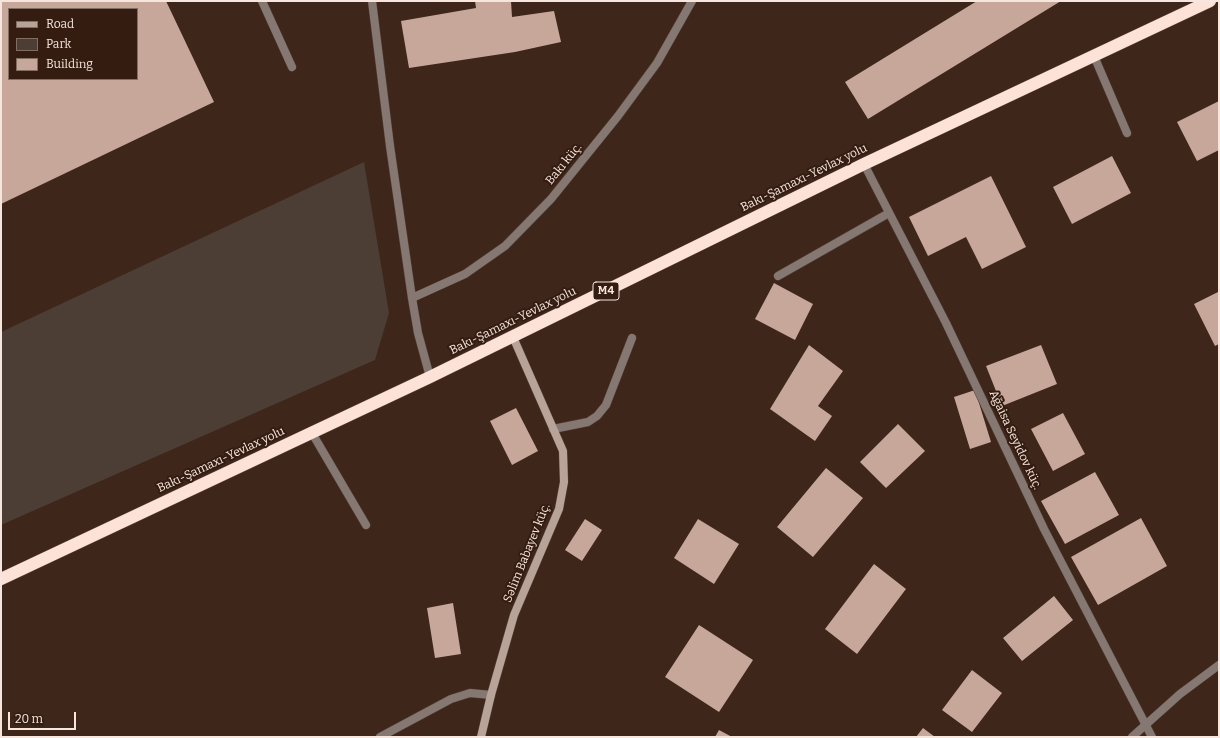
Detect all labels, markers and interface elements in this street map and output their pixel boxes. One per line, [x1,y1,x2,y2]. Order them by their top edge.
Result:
legend [8,8,138,80]
text: Road [46,17,74,31]
text: Park [46,37,71,51]
text: Building [46,57,93,71]
street label: Bakı küç. [543,140,585,188]
street label: Bakı-Şamaxı-Yevlax yolu [738,141,870,215]
road number: M4 [593,282,619,300]
street label: Bakı-Şamaxı-Yevlax yolu [447,284,579,358]
street label: Ağaisa Seyidov küç. [986,388,1044,492]
street label: Bakı-Şamaxı-Yevlax yolu [155,424,287,496]
street label: Səlim Babayev küç. [501,501,553,605]
scale bar [10,704,78,730]
text: 20 m [15,712,43,726]

